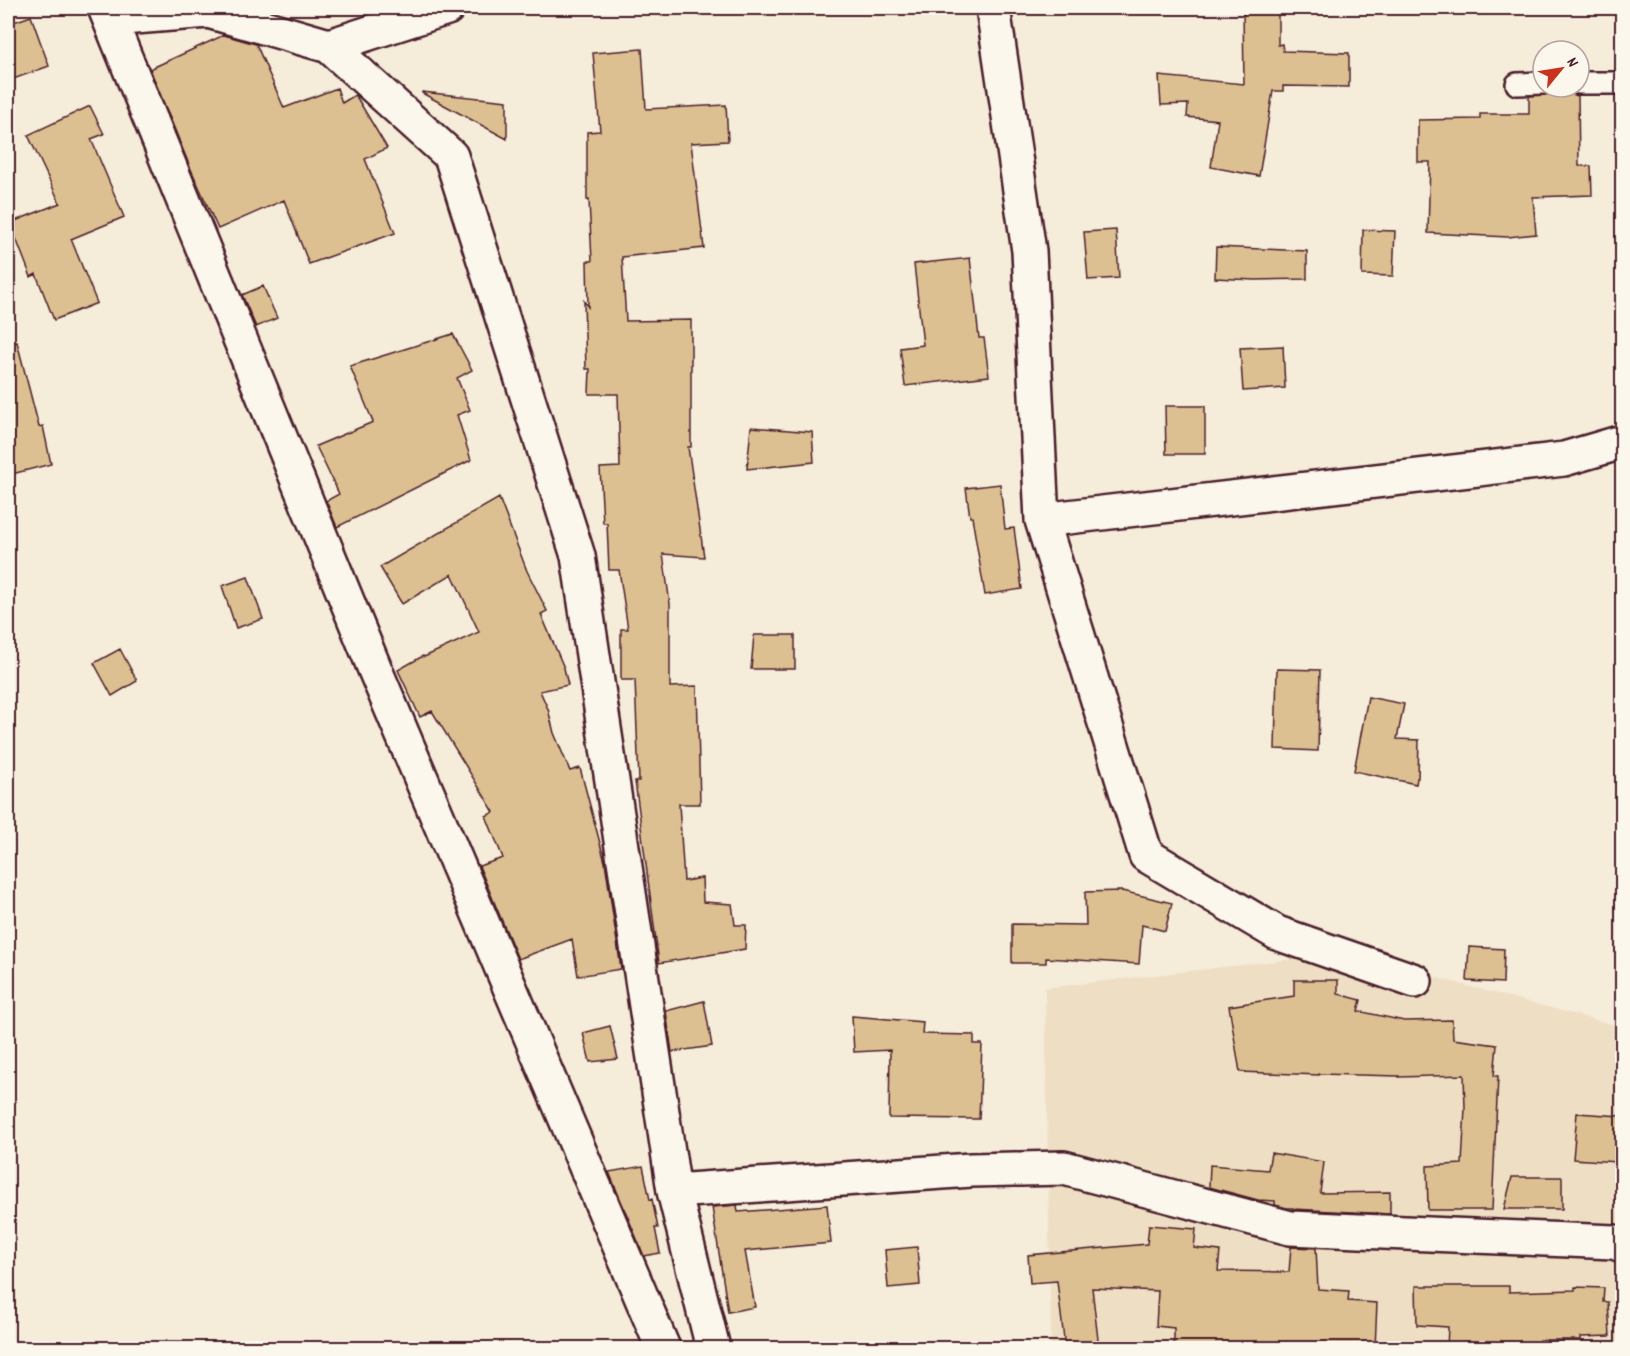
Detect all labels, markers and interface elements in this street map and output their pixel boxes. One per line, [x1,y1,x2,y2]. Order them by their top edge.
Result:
north arrow [1531,39,1591,99]
text: N [1560,54,1584,72]

